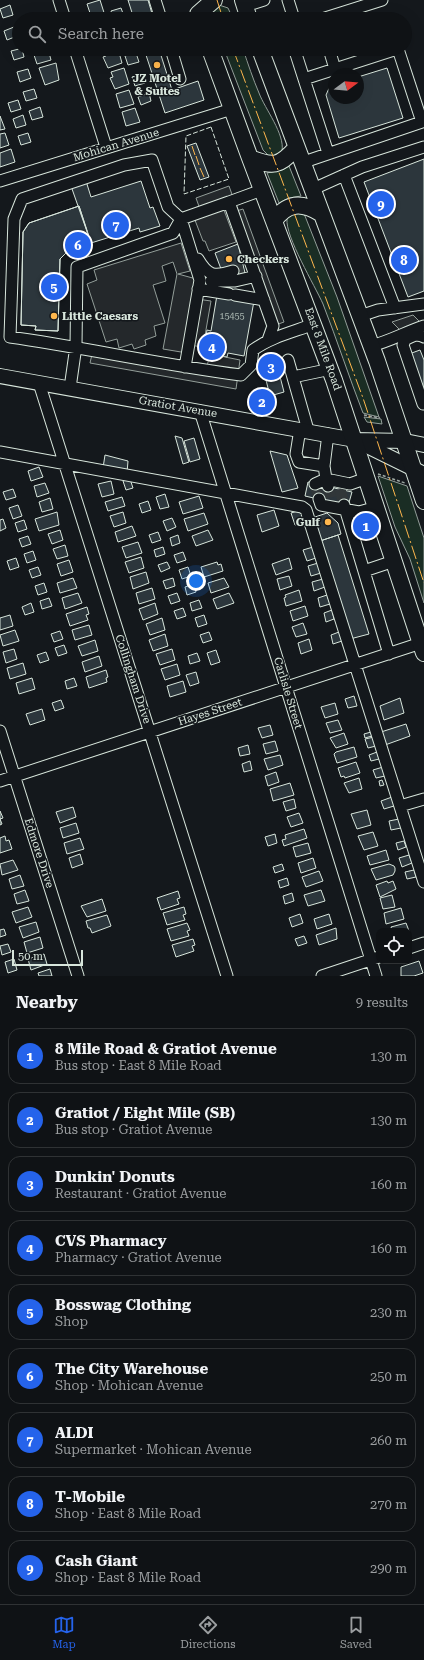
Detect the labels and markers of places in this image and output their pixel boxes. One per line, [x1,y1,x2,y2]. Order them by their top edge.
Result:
marker: JZ Motel & Suites [152,60,162,70]
place label: JZ Motel & Suites [133,72,182,98]
pin: 9 [368,189,394,219]
pin: 7 [103,210,129,240]
pin: 6 [65,230,91,260]
pin: 8 [391,245,417,275]
place label: Checkers [237,253,290,266]
marker: Checkers [224,254,234,264]
pin: 5 [41,272,67,302]
place label: Little Caesars [62,310,138,323]
marker: Little Caesars [49,311,59,321]
pin: 4 [199,332,225,362]
pin: 3 [258,352,284,382]
pin: 2 [249,387,275,417]
pin: 1 [353,511,379,541]
place label: Gulf [296,516,320,529]
marker: Gulf [323,517,333,527]

